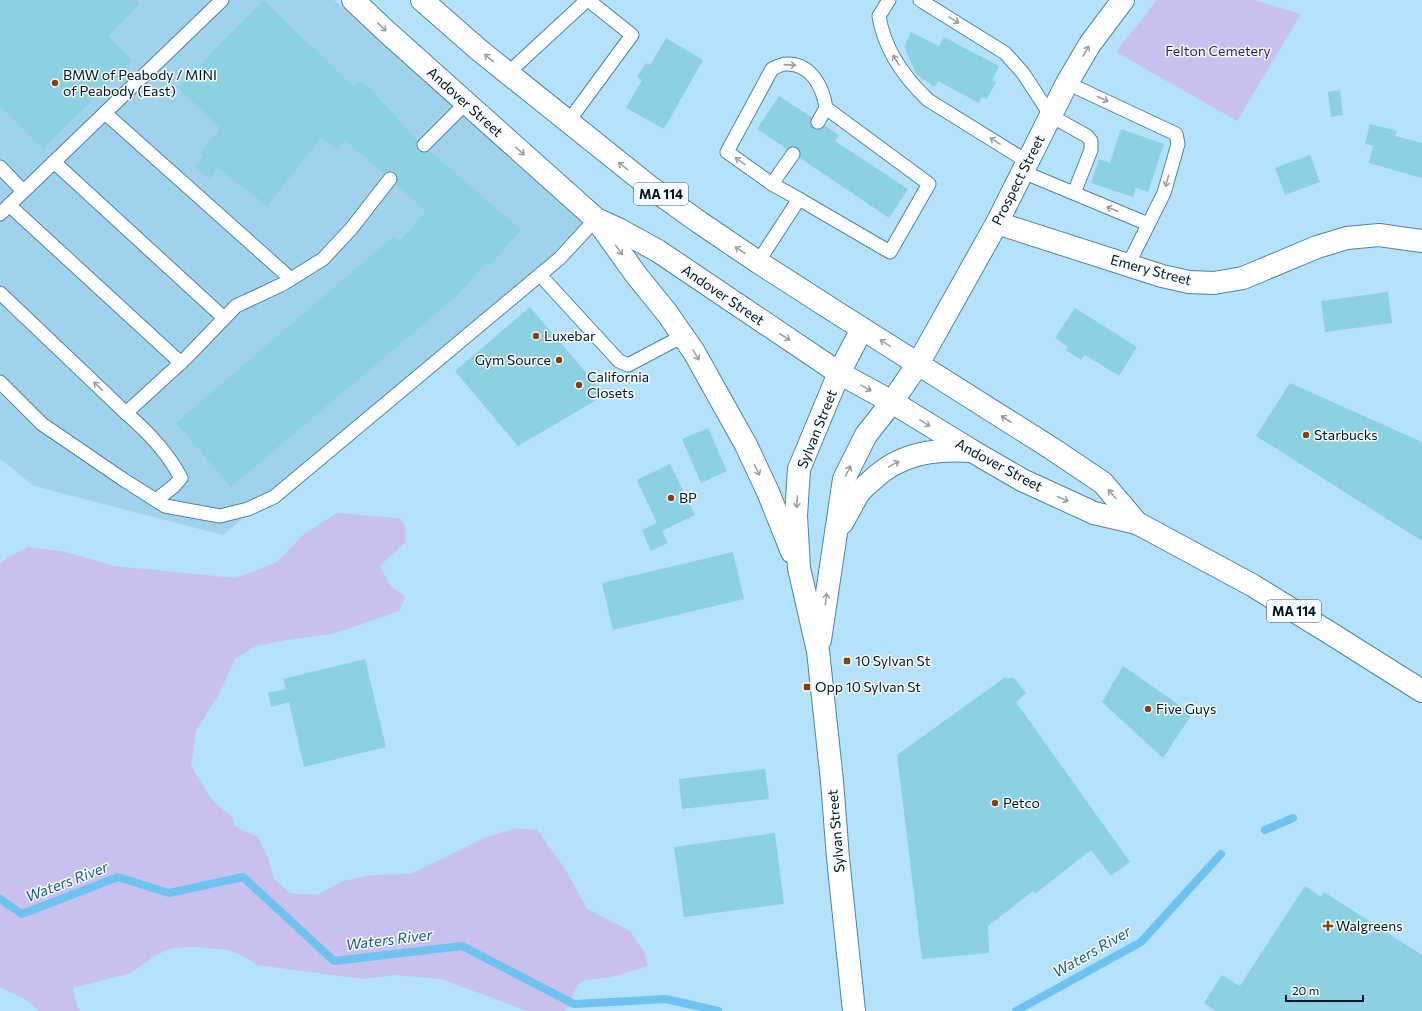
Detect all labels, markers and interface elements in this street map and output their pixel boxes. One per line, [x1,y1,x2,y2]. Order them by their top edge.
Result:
one-way arrow [948,16,959,24]
one-way arrow [376,22,386,31]
park label: Felton Cemetery [1165,42,1271,59]
one-way arrow [1082,45,1090,57]
one-way arrow [483,54,494,63]
one-way arrow [892,55,900,66]
one-way arrow [783,61,796,68]
street label: Andover Street [424,63,507,140]
place label: BMW of Peabody / MINI of Peabody (East) [63,66,217,99]
marker: BMW of Peabody / MINI of Peabody (East) [50,78,60,88]
one-way arrow [1096,96,1108,103]
street label: Prospect Street [987,131,1048,228]
one-way arrow [990,137,1001,145]
one-way arrow [515,146,525,156]
one-way arrow [735,157,746,165]
one-way arrow [618,162,629,170]
one-way arrow [1163,174,1170,187]
road number: MA 114 [634,183,688,205]
one-way arrow [1107,205,1119,212]
one-way arrow [615,245,623,256]
one-way arrow [735,246,746,254]
street label: Emery Street [1109,251,1194,289]
street label: Andover Street [679,261,768,329]
place label: Luxebar [544,327,596,344]
marker: Luxebar [531,331,541,341]
one-way arrow [779,333,790,341]
one-way arrow [880,339,891,347]
one-way arrow [692,349,700,361]
place label: Gym Source [475,351,551,368]
marker: Gym Source [554,355,564,365]
place label: California Closets [587,368,649,401]
marker: California Closets [574,380,584,390]
one-way arrow [93,381,103,391]
one-way arrow [859,384,871,392]
street label: Sylvan Street [793,387,840,471]
one-way arrow [1001,415,1012,423]
one-way arrow [919,419,930,427]
place label: Starbucks [1314,426,1378,443]
marker: Starbucks [1301,430,1311,440]
street label: Andover Street [953,435,1046,495]
one-way arrow [887,460,899,467]
one-way arrow [754,463,761,475]
one-way arrow [845,466,852,478]
one-way arrow [1107,488,1116,499]
place label: BP [679,489,697,506]
marker: BP [666,493,676,503]
one-way arrow [793,495,800,508]
one-way arrow [1057,496,1069,503]
one-way arrow [822,593,830,606]
road number: MA 114 [1267,600,1321,622]
place label: 10 Sylvan St [855,652,931,669]
marker: 10 Sylvan St [842,656,852,666]
place label: Opp 10 Sylvan St [815,678,921,695]
marker: Opp 10 Sylvan St [802,682,812,692]
place label: Five Guys [1156,700,1216,717]
marker: Five Guys [1143,704,1153,714]
street label: Sylvan Street [823,789,848,873]
place label: Petco [1003,794,1040,811]
marker: Petco [990,798,1000,808]
water label: Waters River [23,857,111,905]
place label: Walgreens [1336,917,1403,934]
water label: Waters River [1049,921,1135,981]
marker: Walgreens [1323,921,1333,931]
water label: Waters River [345,925,434,953]
scale bar [1286,977,1363,1003]
text: 20 m [1292,983,1319,997]

